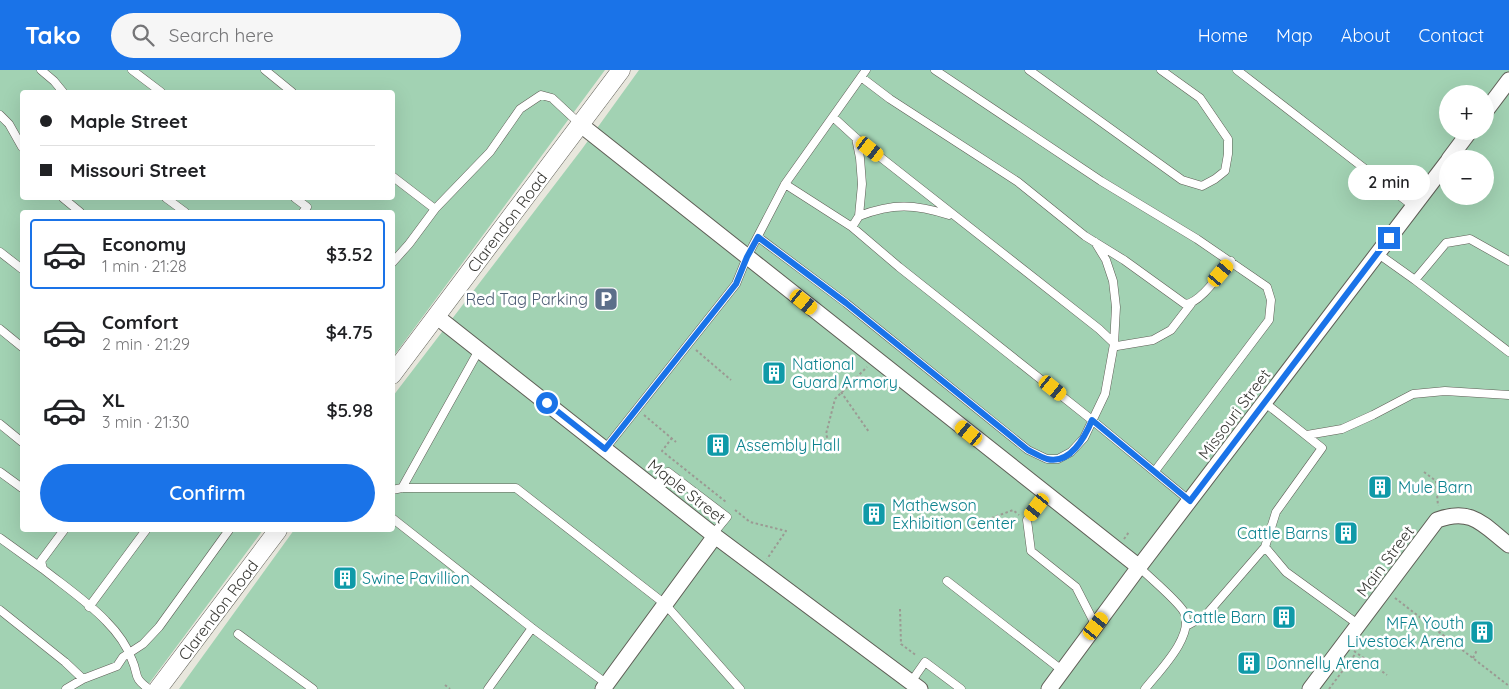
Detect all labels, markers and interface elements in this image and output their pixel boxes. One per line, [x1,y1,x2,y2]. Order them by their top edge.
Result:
search box [111,13,461,58]
text: Tako [25,20,81,50]
icon: search [129,21,157,49]
text: Search here [169,23,274,47]
text: Home [1198,24,1248,47]
text: Map [1276,24,1313,47]
text: About [1341,24,1391,47]
text: Contact [1419,24,1484,47]
map controls [1439,85,1494,205]
button: + [1439,85,1494,140]
text: Maple Street [70,109,188,133]
car [853,134,886,164]
button: − [1439,150,1494,205]
text: Missouri Street [70,158,207,182]
callout: 2 min [1348,166,1430,200]
street label: Clarendon Road [463,168,551,276]
text: 2 min [1368,172,1410,192]
route end [1378,227,1400,249]
icon: car [42,232,87,277]
text: Economy [102,232,186,256]
text: $3.52 [326,242,373,266]
text: 1 min · 21:28 [102,256,187,276]
car [1205,257,1236,289]
parking icon: Red Tag Parking [593,286,619,312]
car [787,287,820,317]
place label: Red Tag Parking [466,289,588,309]
icon: car [42,310,87,355]
text: Comfort [102,310,179,334]
text: $4.75 [326,320,373,344]
text: 2 min · 21:29 [102,334,190,354]
place label: National Guard Armory [792,354,898,392]
building icon: National Guard Armory [761,360,787,386]
street label: Missouri Street [1193,365,1275,463]
car [1036,373,1069,403]
icon: car [42,388,87,433]
text: XL [102,388,125,412]
route start [536,392,558,414]
text: $5.98 [326,398,373,422]
text: 3 min · 21:30 [102,412,190,432]
car [952,418,985,448]
building icon: Assembly Hall [705,432,731,458]
place label: Assembly Hall [736,435,840,455]
street label: Maple Street [644,454,730,528]
button: Confirm [40,464,375,522]
building icon: Mule Barn [1367,474,1393,500]
place label: Mule Barn [1398,477,1473,497]
car [1021,491,1052,523]
place label: Mathewson Exhibition Center [892,495,1016,533]
building icon: Mathewson Exhibition Center [861,501,887,527]
building icon: Cattle Barns [1333,520,1359,546]
street label: Main Street [1352,522,1418,600]
place label: Cattle Barns [1237,523,1328,543]
street label: Clarendon Road [174,556,262,664]
building icon: Swine Pavillion [332,565,358,591]
place label: Swine Pavillion [362,568,470,588]
building icon: Cattle Barn [1271,604,1297,630]
place label: Cattle Barn [1183,607,1266,627]
car [1080,610,1111,642]
place label: MFA Youth Livestock Arena [1347,613,1464,651]
building icon: MFA Youth Livestock Arena [1469,619,1495,645]
building icon: Donnelly Arena [1236,650,1262,676]
place label: Donnelly Arena [1266,653,1380,673]

